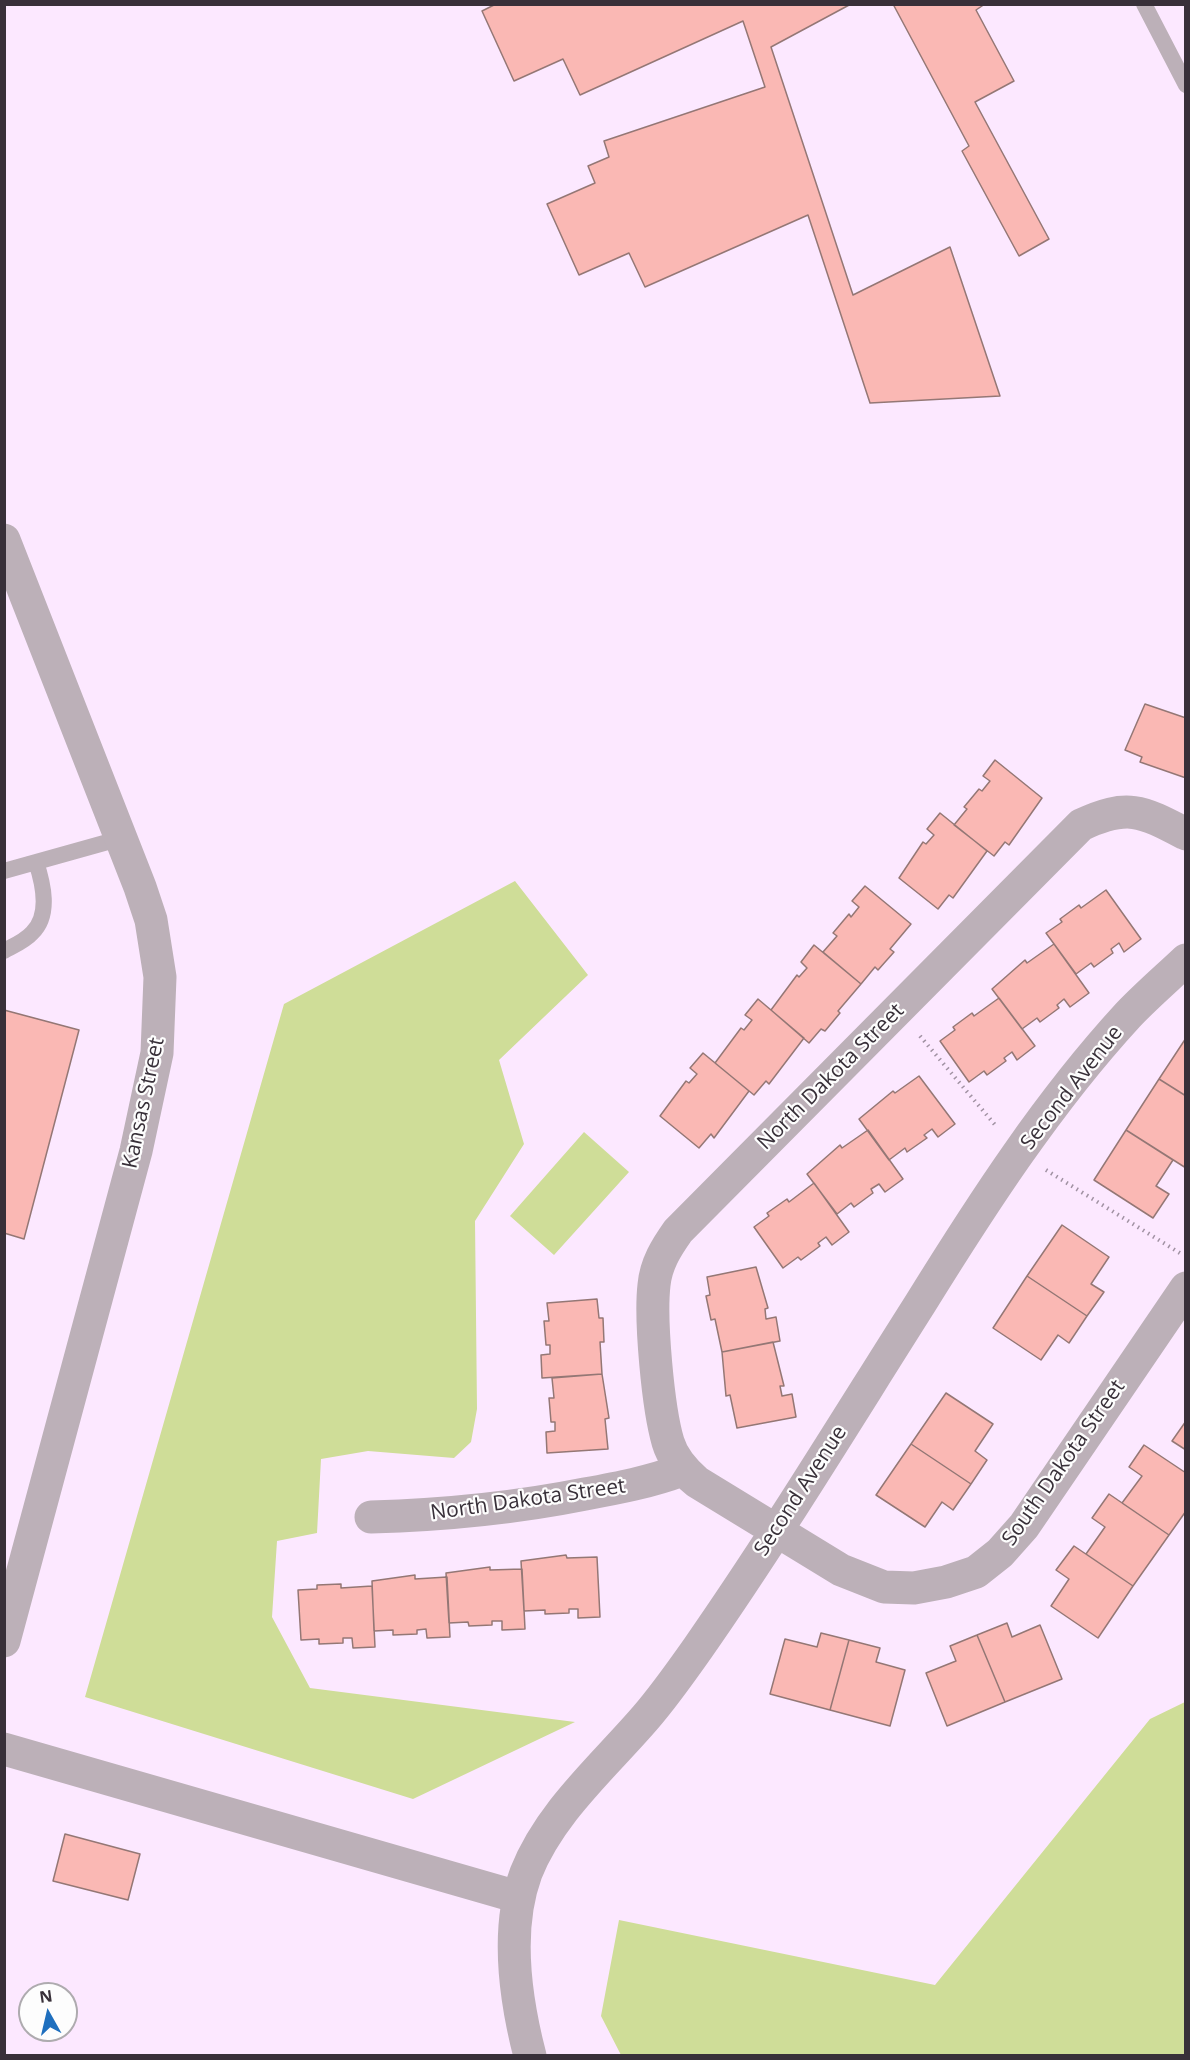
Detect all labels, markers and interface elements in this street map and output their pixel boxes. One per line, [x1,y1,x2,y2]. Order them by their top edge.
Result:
street label: North Dakota Street [753,999,909,1155]
street label: Second Avenue [1016,1021,1128,1155]
street label: Kansas Street [118,1035,170,1171]
street label: South Dakota Street [997,1375,1131,1551]
street label: Second Avenue [750,1421,852,1561]
street label: North Dakota Street [429,1474,627,1526]
north arrow [18,1982,78,2042]
text: N [38,1984,54,2008]

